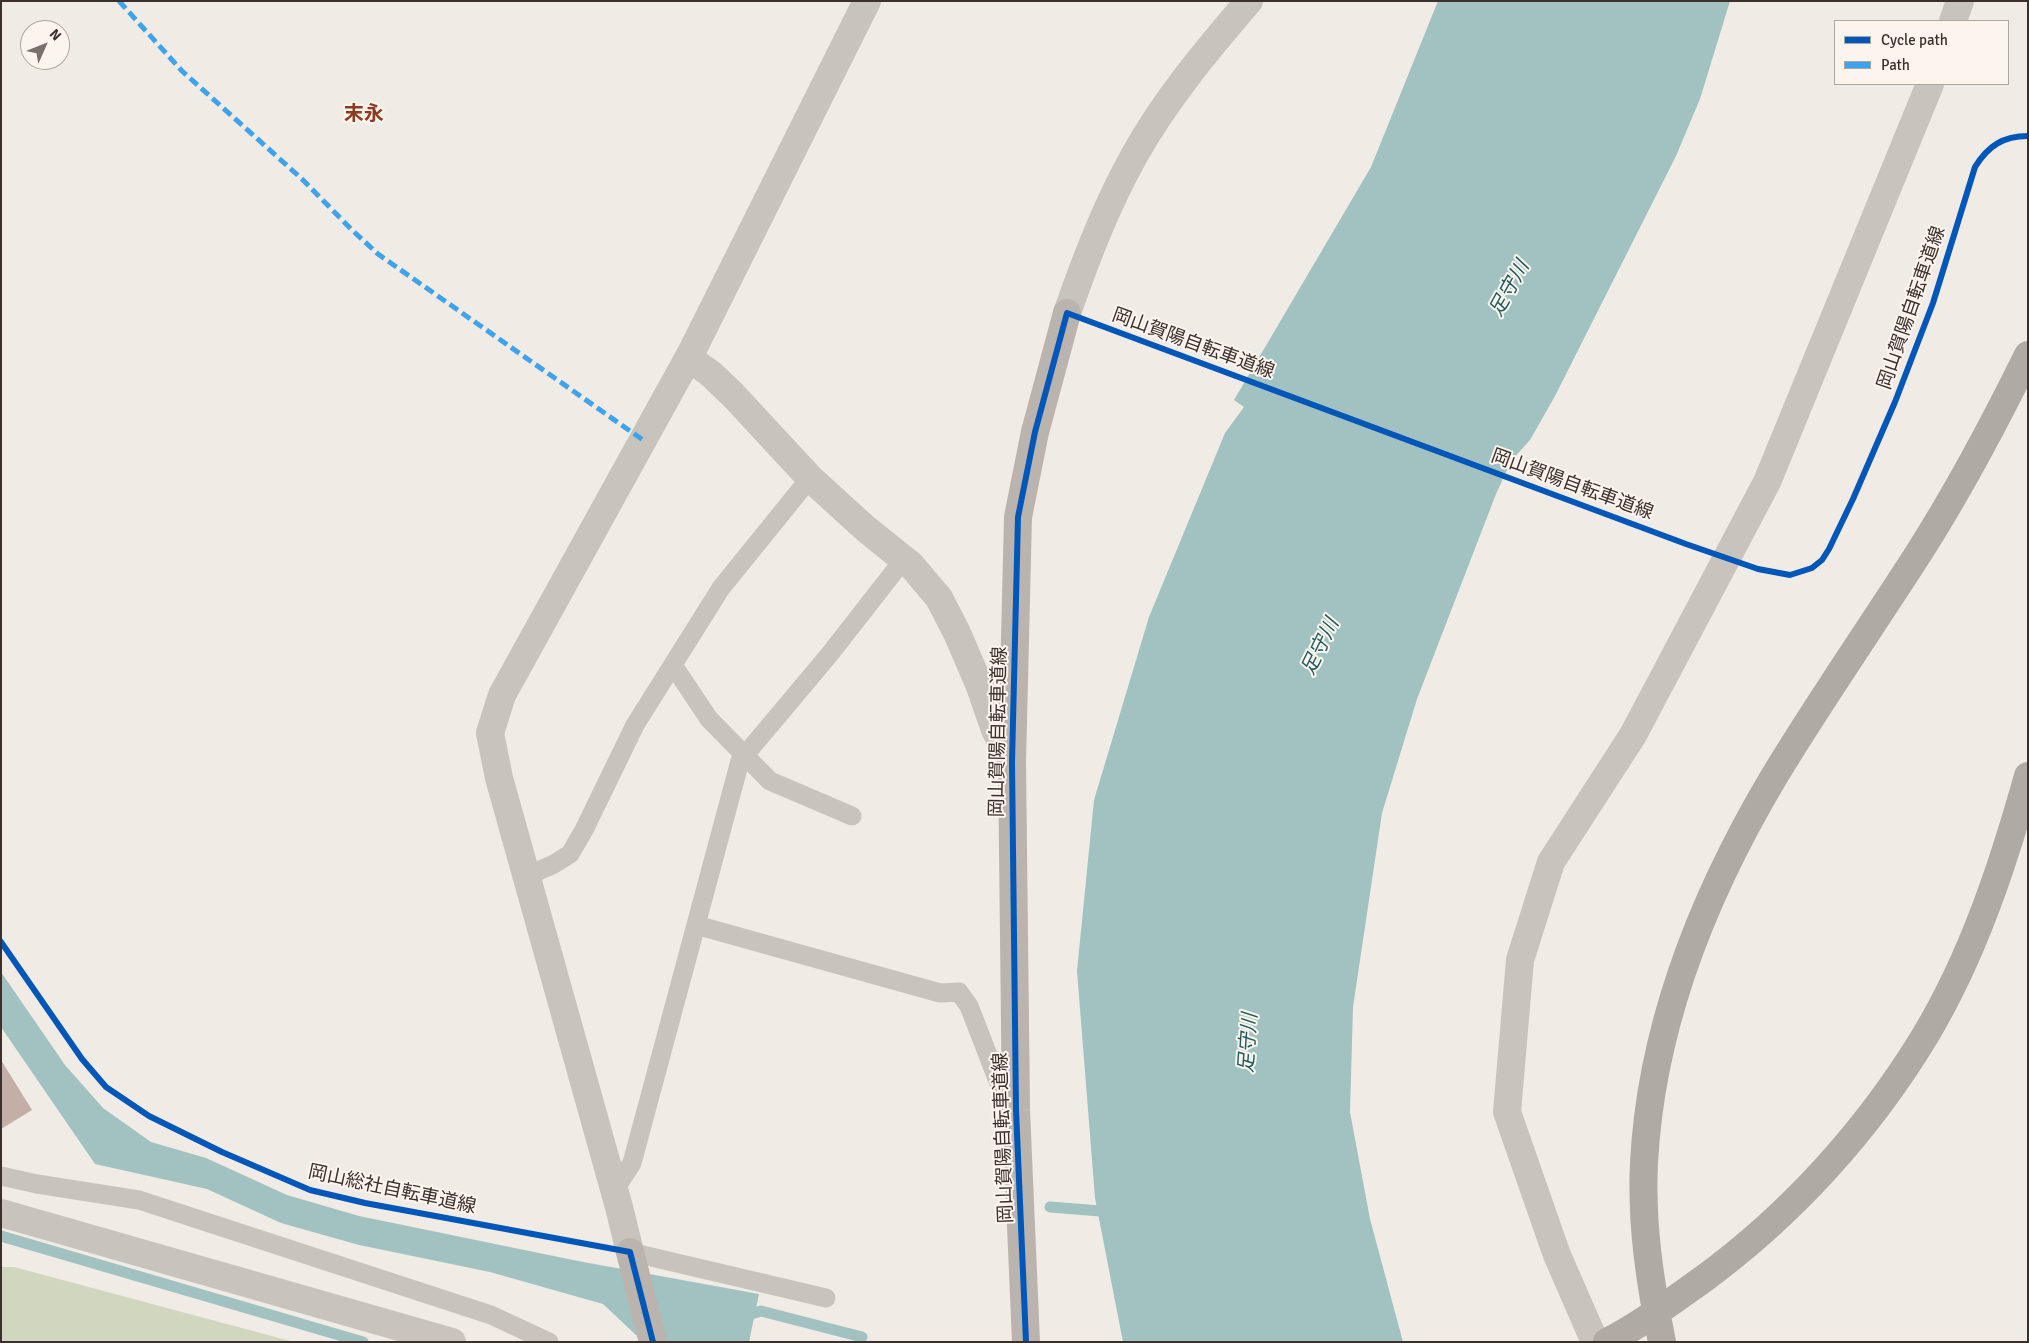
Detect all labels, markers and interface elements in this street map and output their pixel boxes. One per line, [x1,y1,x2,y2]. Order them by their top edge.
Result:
north arrow [20,20,70,70]
legend [1834,20,2009,85]
text: N [46,26,65,44]
text: Cycle path [1881,31,1948,49]
text: Path [1881,56,1910,74]
district label: 末永 [344,103,384,127]
street label: 岡山賀陽自転車道線 [1873,223,1951,393]
water label: 足守川 [1485,257,1535,321]
street label: 岡山賀陽自転車道線 [1109,304,1277,384]
street label: 岡山賀陽自転車道線 [1488,445,1656,525]
water label: 足守川 [1297,615,1345,679]
street label: 岡山賀陽自転車道線 [986,646,1012,818]
water label: 足守川 [1235,1012,1263,1074]
street label: 岡山賀陽自転車道線 [990,1052,1018,1224]
street label: 岡山総社自転車道線 [306,1161,478,1219]

